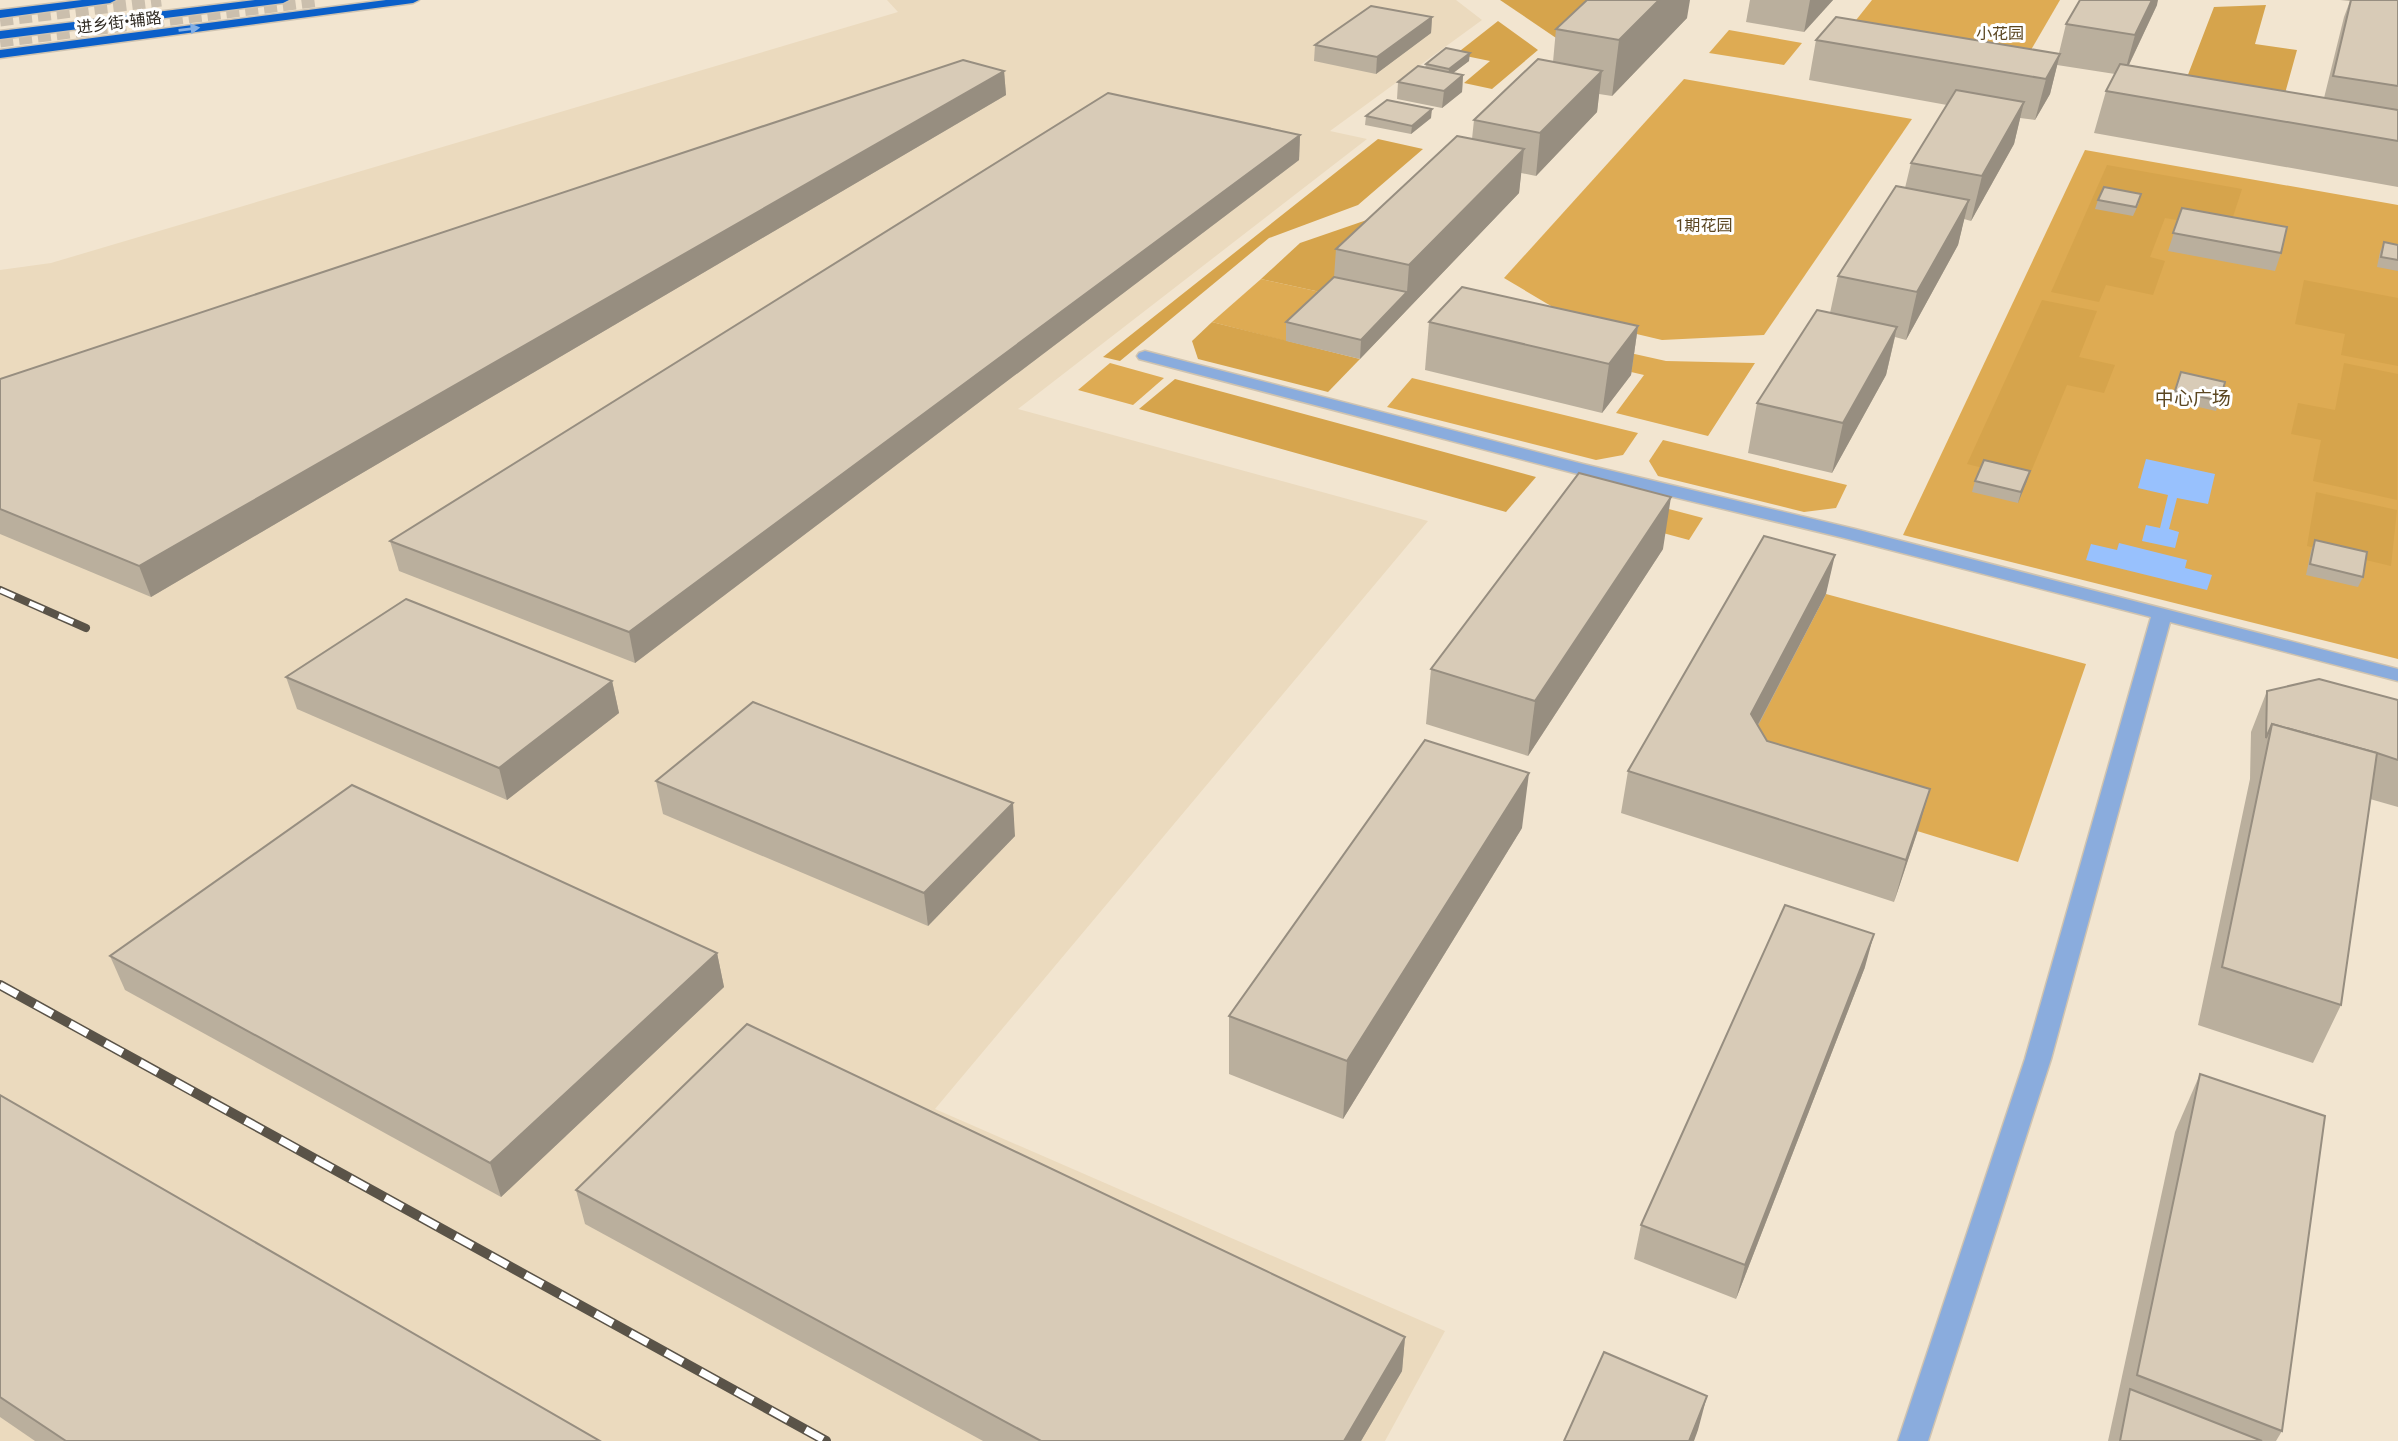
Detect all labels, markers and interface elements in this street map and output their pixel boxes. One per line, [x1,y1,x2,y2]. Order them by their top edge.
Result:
street label: 进乡街•辅路 [76,8,163,37]
one-way arrow [178,23,200,34]
park label: 小花园 [1976,24,2024,43]
park label: 1期花园 [1676,216,1733,235]
park label: 中心广场 [2155,387,2231,410]

